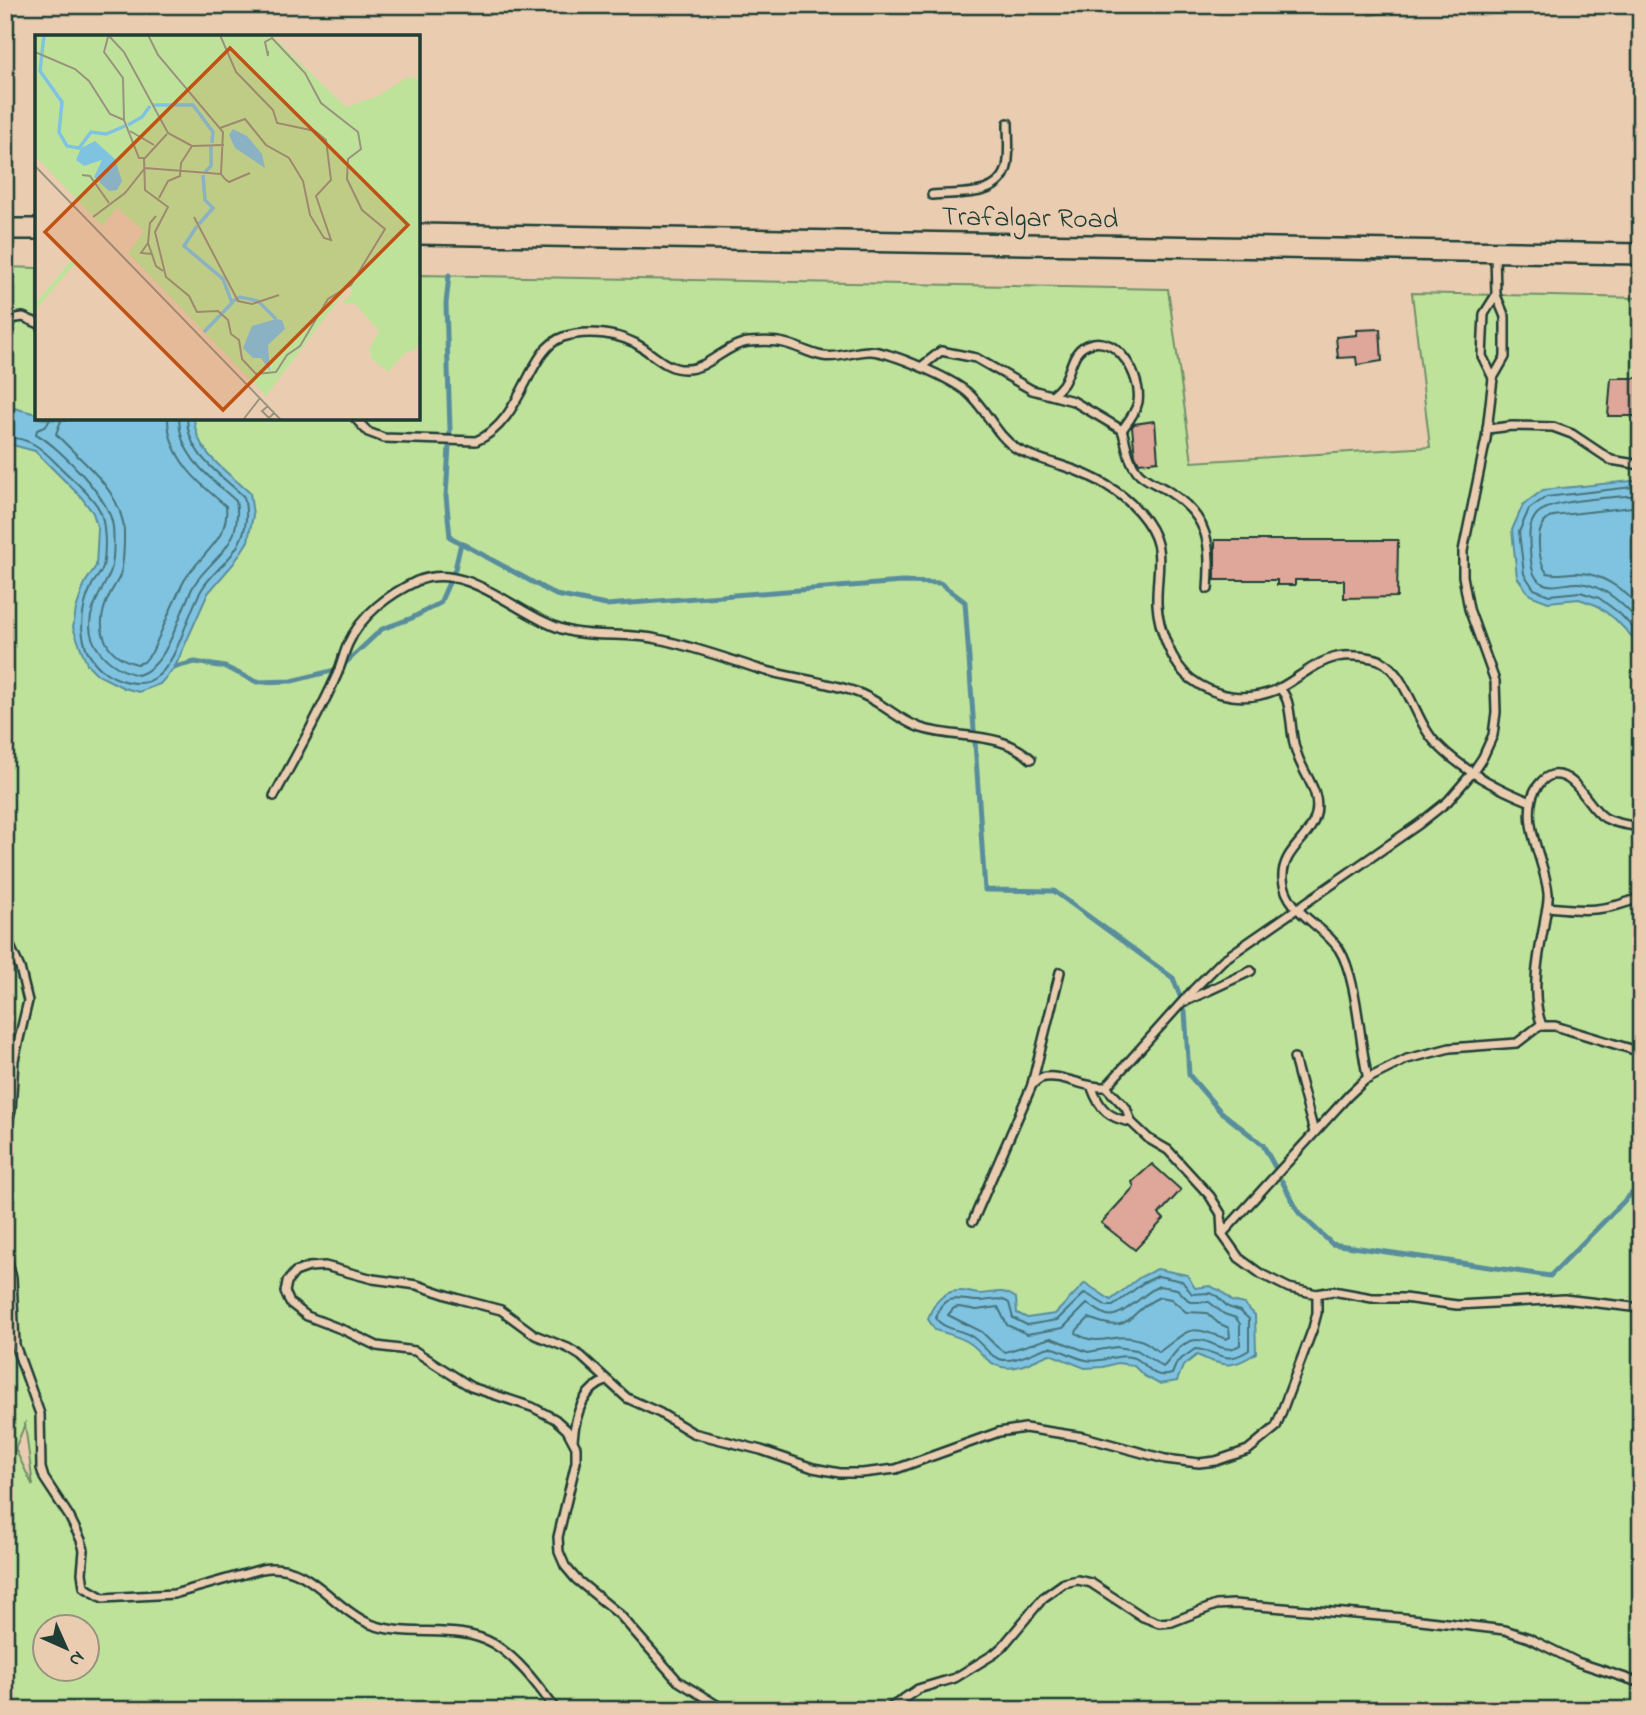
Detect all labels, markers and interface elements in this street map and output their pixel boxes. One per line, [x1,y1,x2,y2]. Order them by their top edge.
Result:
inset map [35,35,420,420]
street label: Trafalgar Road [941,197,1119,242]
north arrow [32,1614,102,1684]
text: N [62,1644,90,1672]

